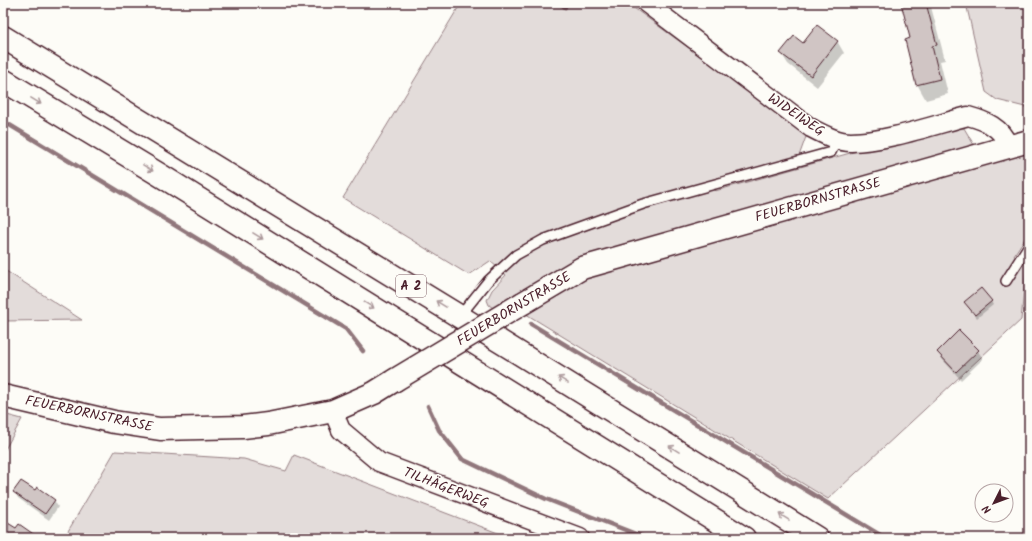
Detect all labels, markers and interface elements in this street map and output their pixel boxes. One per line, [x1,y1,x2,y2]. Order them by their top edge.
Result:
street label: WIDEIWEG [763,88,829,142]
one-way arrow [30,97,42,105]
one-way arrow [142,164,154,172]
street label: FEUERBORNSTRASSE [752,171,884,229]
one-way arrow [252,232,263,240]
street label: FEUERBORNSTRASSE [453,266,576,352]
road number: A 2 [396,275,426,297]
one-way arrow [435,300,447,308]
one-way arrow [363,301,375,309]
one-way arrow [558,376,569,384]
street label: FEUERBORNSTRASSE [23,390,156,438]
one-way arrow [668,444,679,453]
street label: TILHÄGERWEG [400,462,492,514]
north arrow [974,483,1014,523]
text: N [978,500,996,518]
one-way arrow [778,513,790,521]

